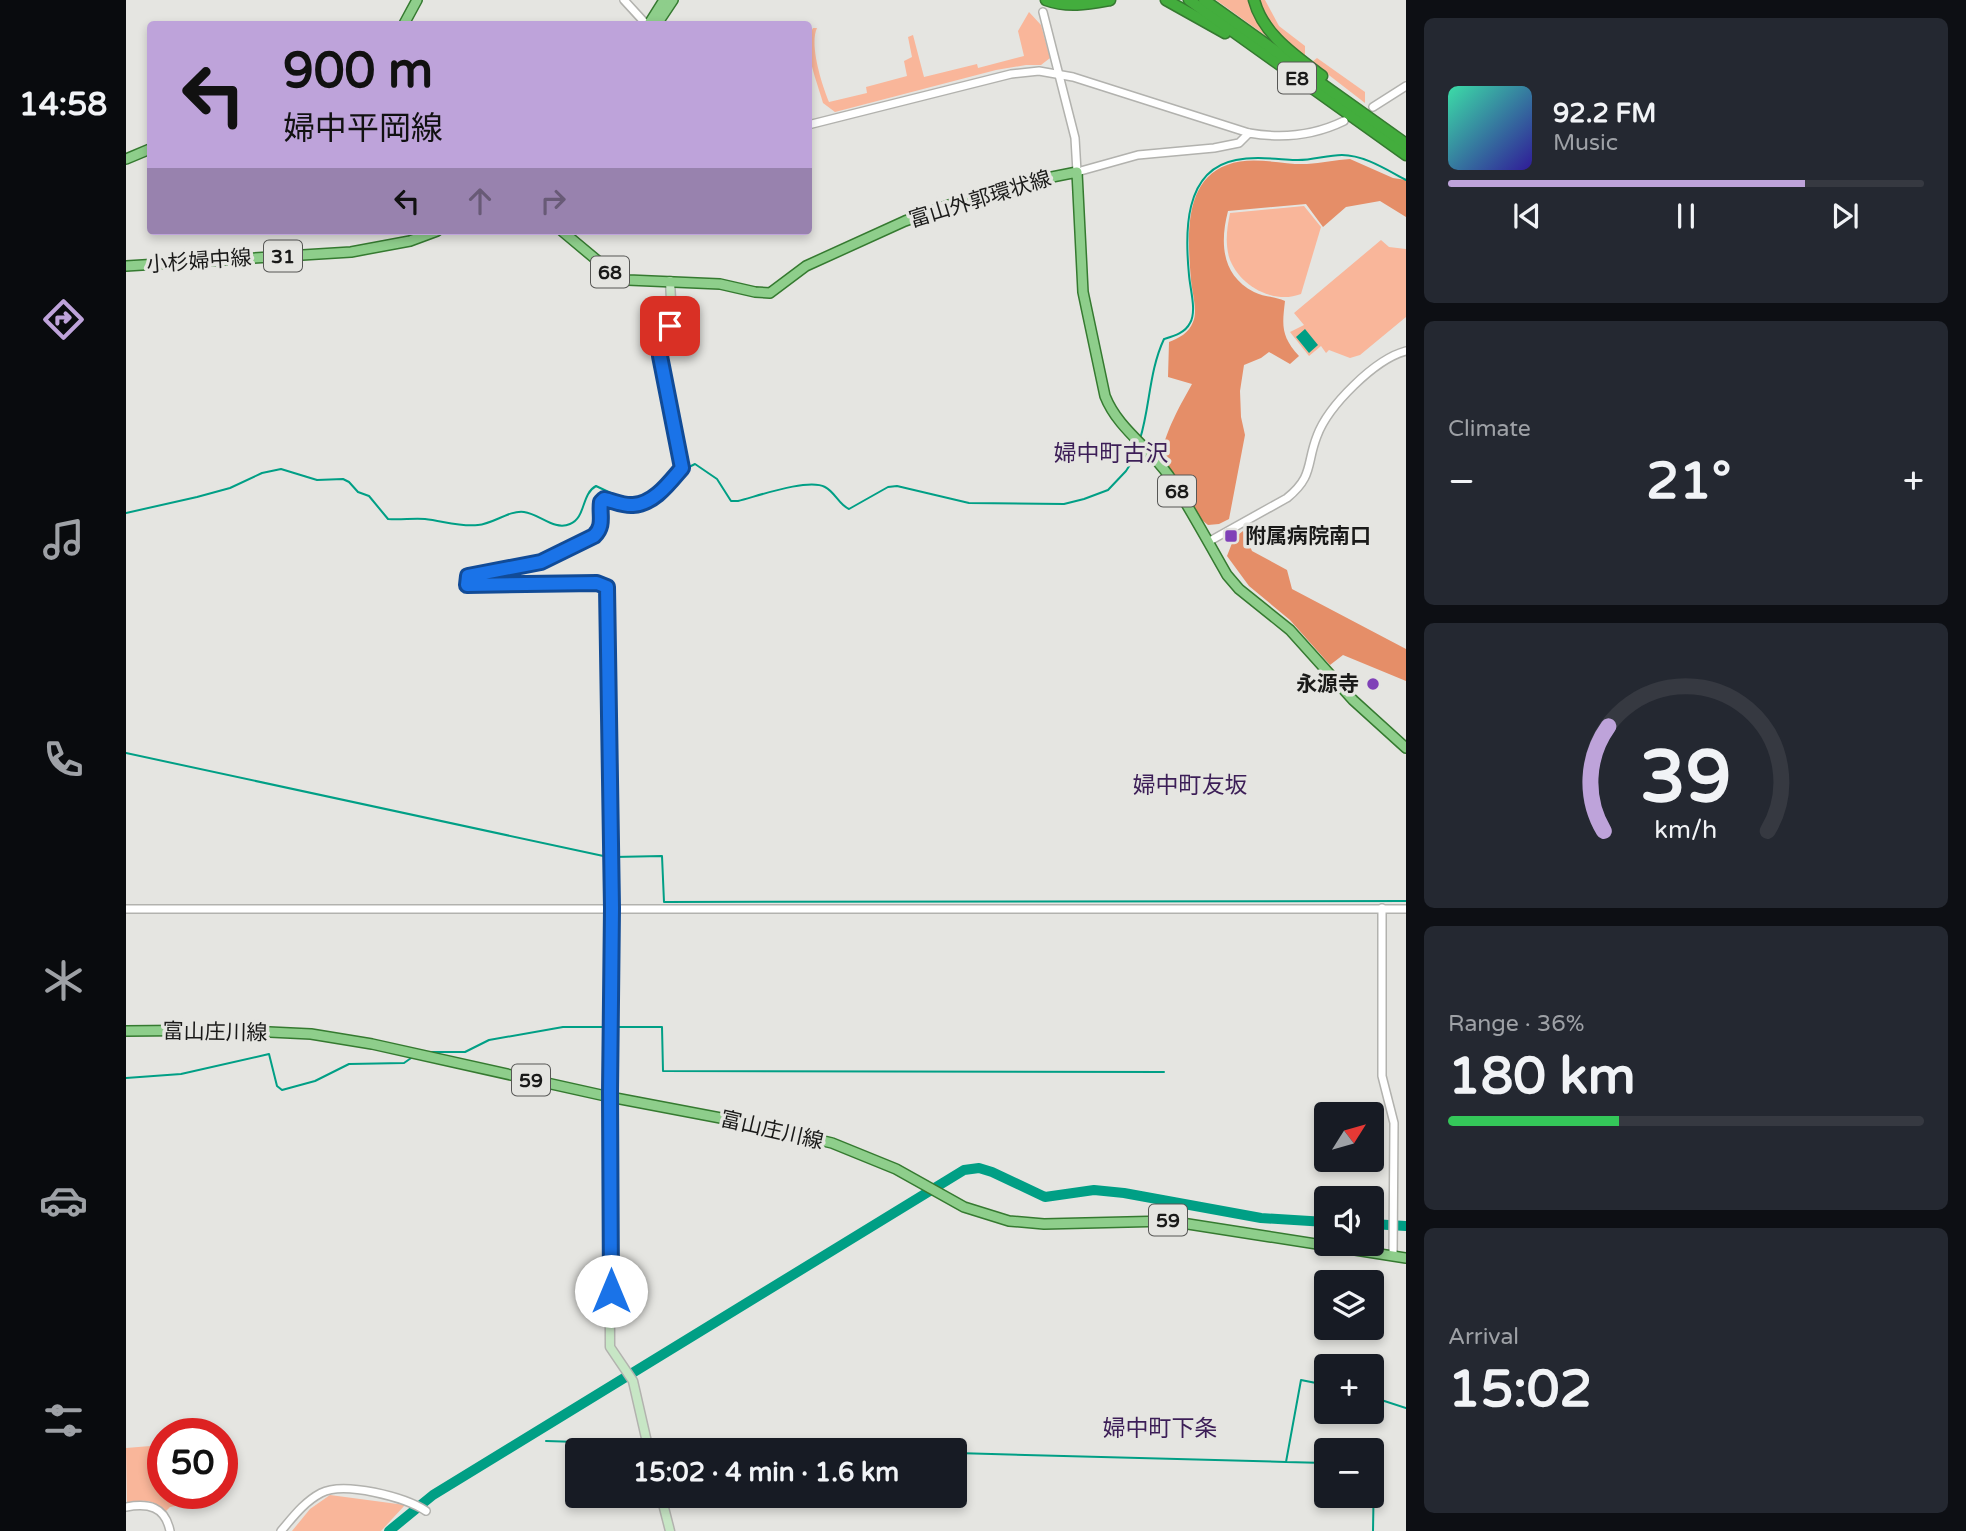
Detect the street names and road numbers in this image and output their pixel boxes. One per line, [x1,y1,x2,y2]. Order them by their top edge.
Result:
road number: E8 [1278,62,1316,94]
street label: 富山外郭環状線 [906,166,1054,233]
road number: 31 [264,240,302,272]
street label: 小杉婦中線 [146,245,252,278]
road number: 68 [591,256,629,288]
road number: 68 [1158,476,1196,506]
street label: 富山庄川線 [162,1019,268,1046]
road number: 59 [512,1064,550,1096]
street label: 富山庄川線 [718,1106,826,1154]
road number: 59 [1149,1204,1187,1236]

